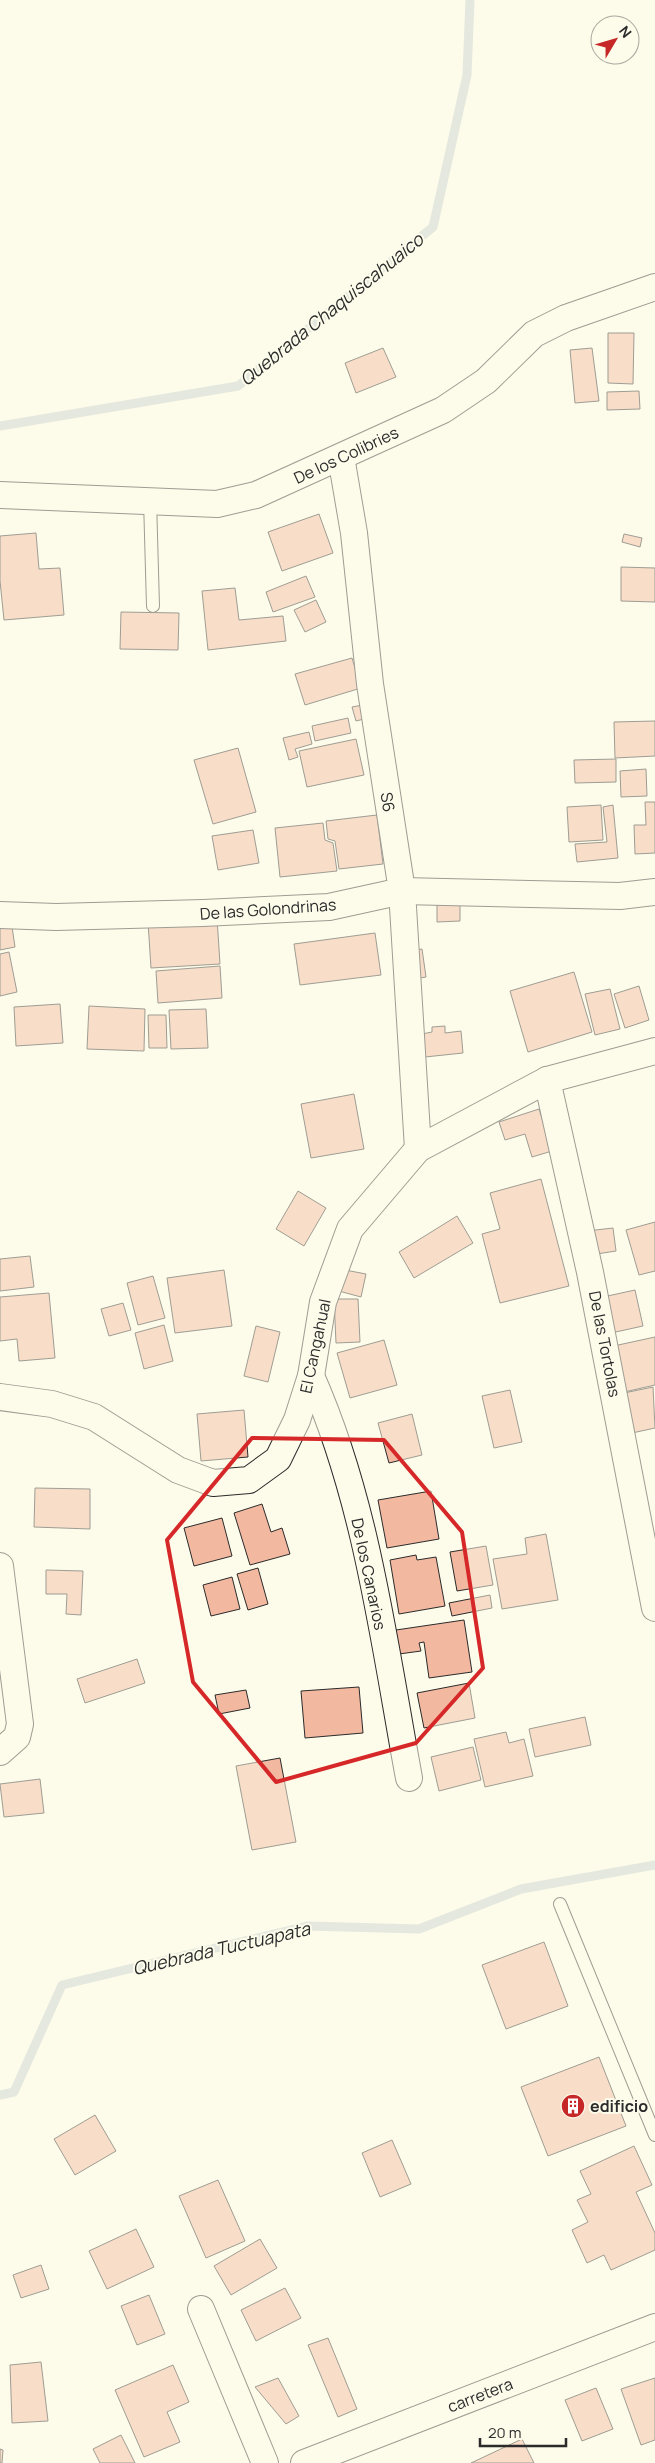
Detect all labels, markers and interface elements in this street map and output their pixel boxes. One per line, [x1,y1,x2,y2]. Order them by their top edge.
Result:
north arrow [590,15,640,65]
text: N [615,22,636,42]
water label: Quebrada Chaquiscahuaico [234,227,429,391]
street label: De los Colibries [290,421,402,489]
street label: S6 [376,791,400,813]
street label: De las Golondrinas [199,893,337,925]
street label: De las Tortolas [584,1289,626,1399]
street label: El Cangahual [294,1297,336,1395]
street label: De los Canarios [346,1516,392,1632]
water label: Quebrada Tuctuapata [130,1916,313,1980]
building icon: edificio [560,2093,586,2119]
place label: edificio [590,2095,648,2117]
street label: carretera [444,2373,516,2417]
scale bar [480,2416,566,2448]
text: 20 m [488,2422,521,2443]

